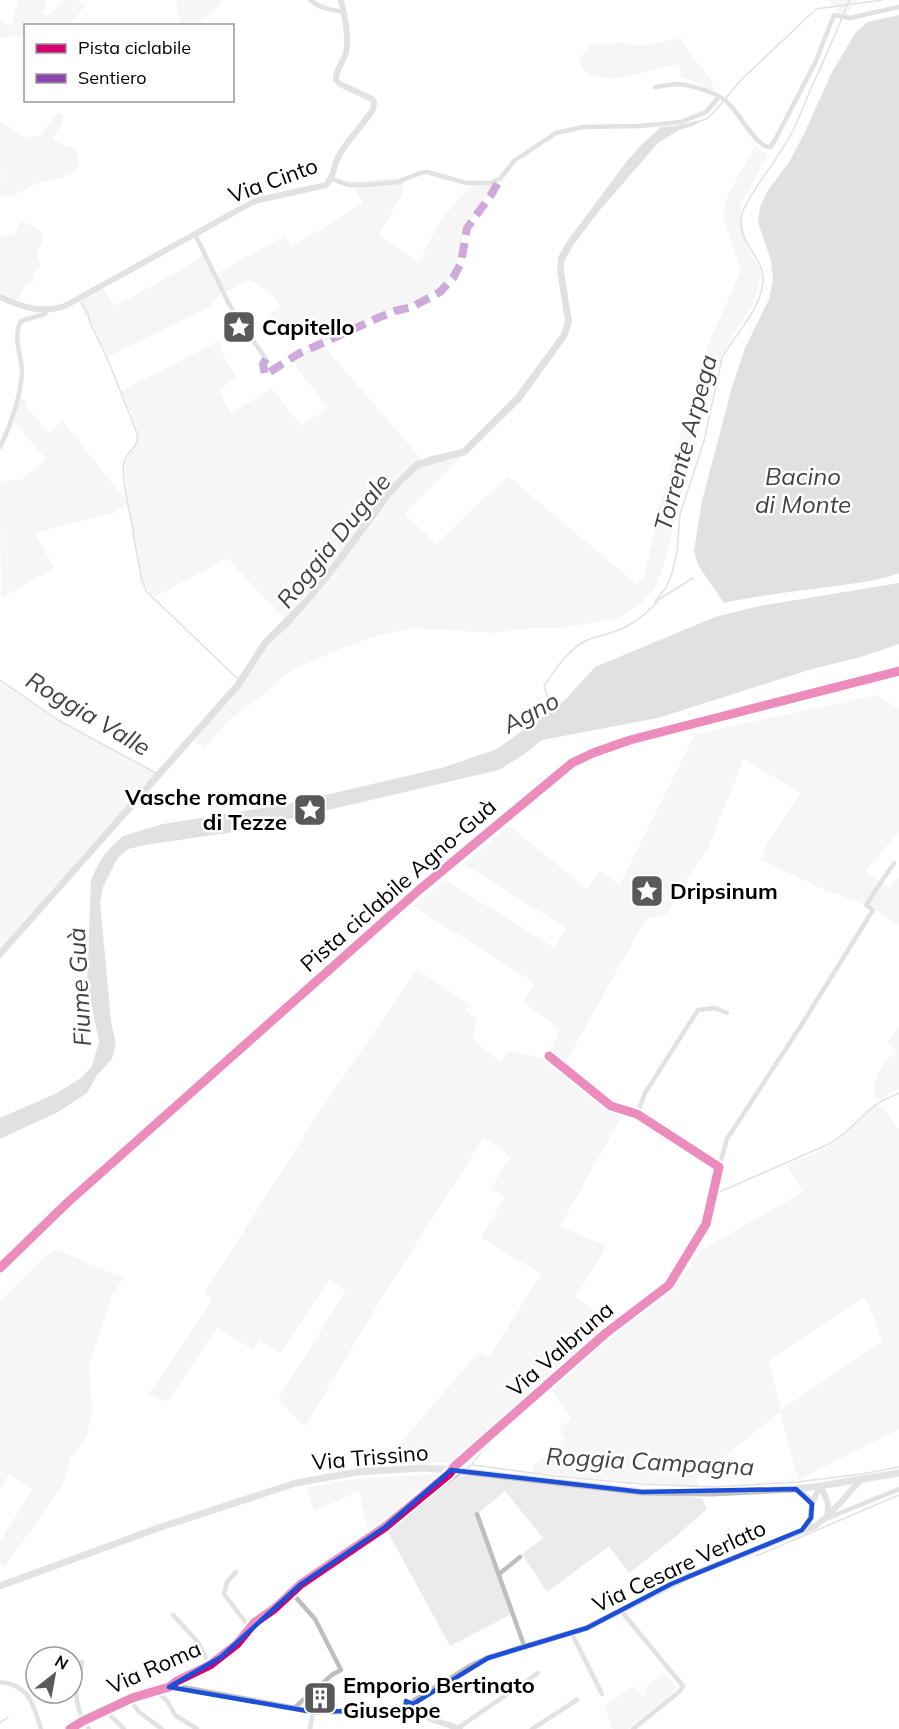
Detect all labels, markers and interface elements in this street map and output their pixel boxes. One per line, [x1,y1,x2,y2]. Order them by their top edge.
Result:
legend [24,24,234,102]
text: Pista ciclabile [78,36,191,59]
text: Sentiero [78,66,147,89]
street label: Via Cinto [225,151,321,209]
place icon: Capitello [221,309,257,345]
place label: Capitello [262,313,355,341]
water label: Torrente Arpega [647,351,723,534]
water label: Bacino di Monte [755,461,851,519]
water label: Roggia Dugale [270,467,397,614]
water label: Roggia Valle [21,664,156,762]
water label: Agno [496,685,564,740]
place label: Vasche romane di Tezze [124,783,287,836]
place icon: Vasche romane di Tezze [292,792,328,828]
street label: Pista ciclabile Agno-Guà [294,792,502,978]
place icon: Dripsinum [629,873,665,909]
place label: Dripsinum [670,877,778,905]
water label: Fiume Guà [61,927,97,1047]
street label: Via Valbruna [501,1295,619,1403]
street label: Via Trissino [311,1438,429,1476]
water label: Roggia Campagna [545,1441,755,1481]
street label: Via Cesare Verlato [588,1514,770,1618]
street label: Via Roma [103,1634,205,1700]
north arrow [24,1645,84,1705]
text: N [51,1650,72,1674]
place label: Emporio Bertinato Giuseppe [343,1671,535,1724]
building icon: Emporio Bertinato Giuseppe [302,1680,338,1716]

